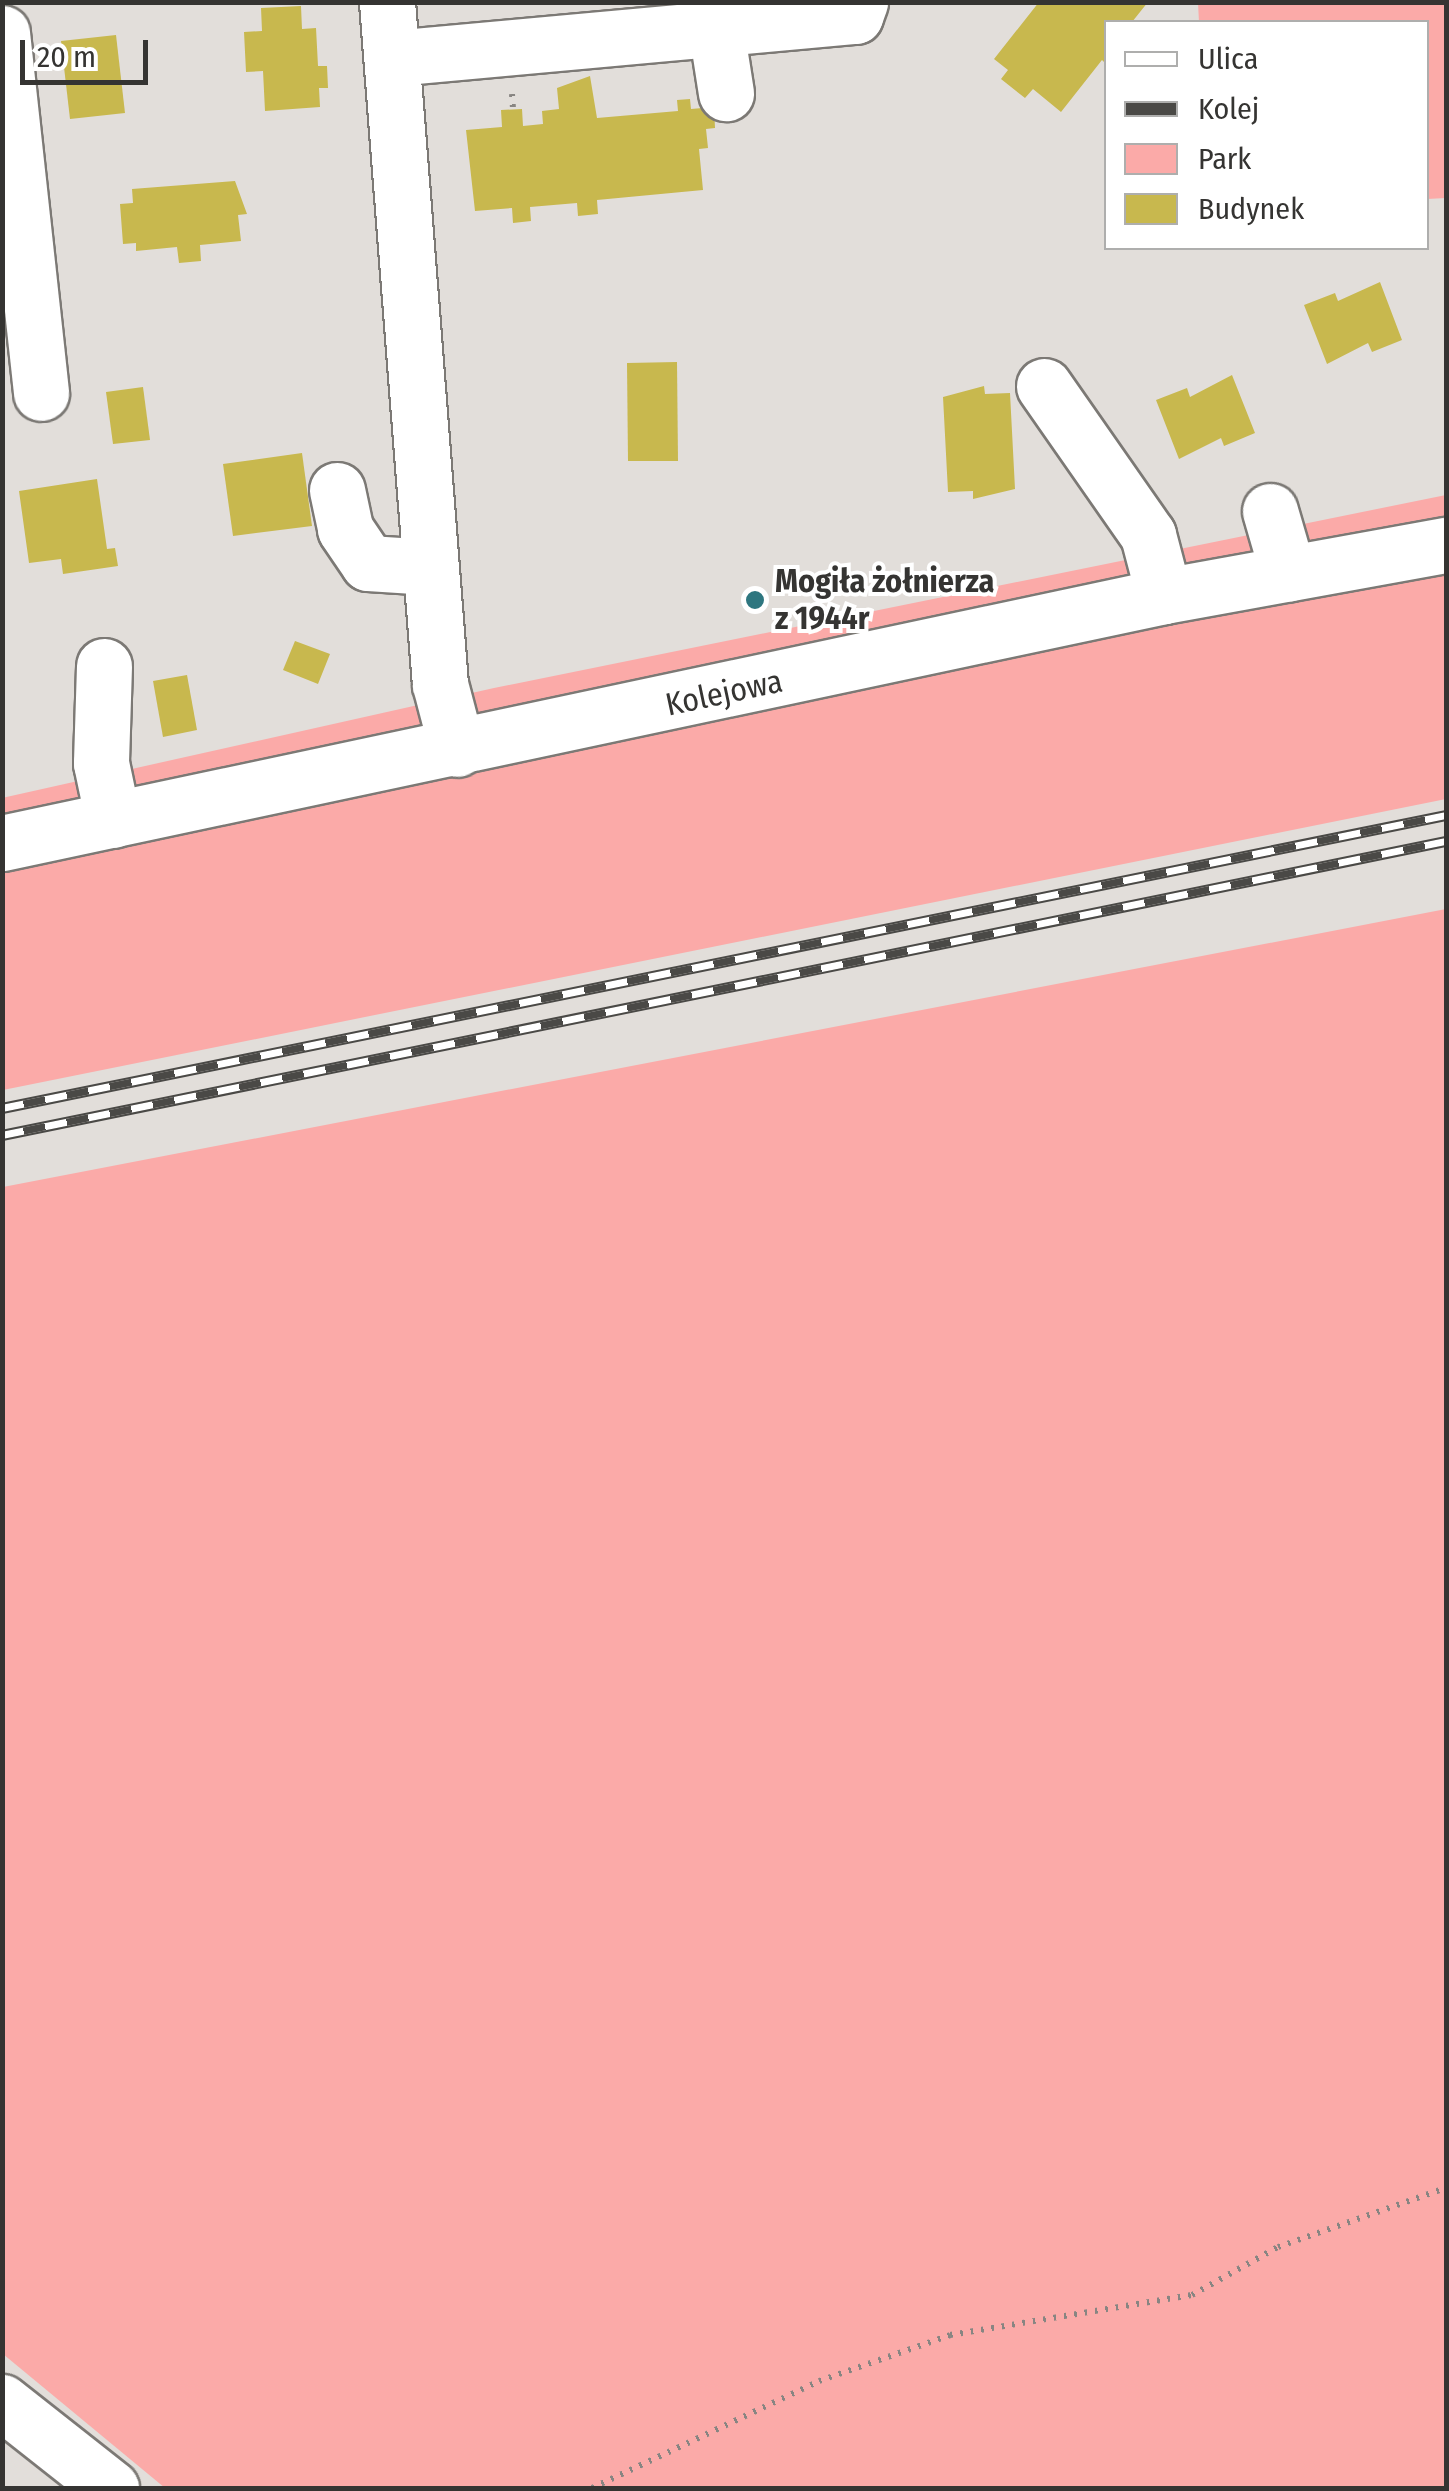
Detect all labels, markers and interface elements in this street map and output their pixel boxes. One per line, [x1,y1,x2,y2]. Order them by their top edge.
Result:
scale bar [25,20,152,82]
legend [1104,20,1429,250]
text: 20 m [37,39,96,75]
text: Ulica [1198,41,1258,77]
text: Kolej [1198,91,1259,127]
text: Park [1198,141,1251,177]
text: Budynek [1198,191,1304,227]
place label: Mogiła żołnierza z 1944r [775,563,994,638]
marker: Mogiła żołnierza z 1944r [744,589,766,611]
street label: Kolejowa [662,662,786,724]

